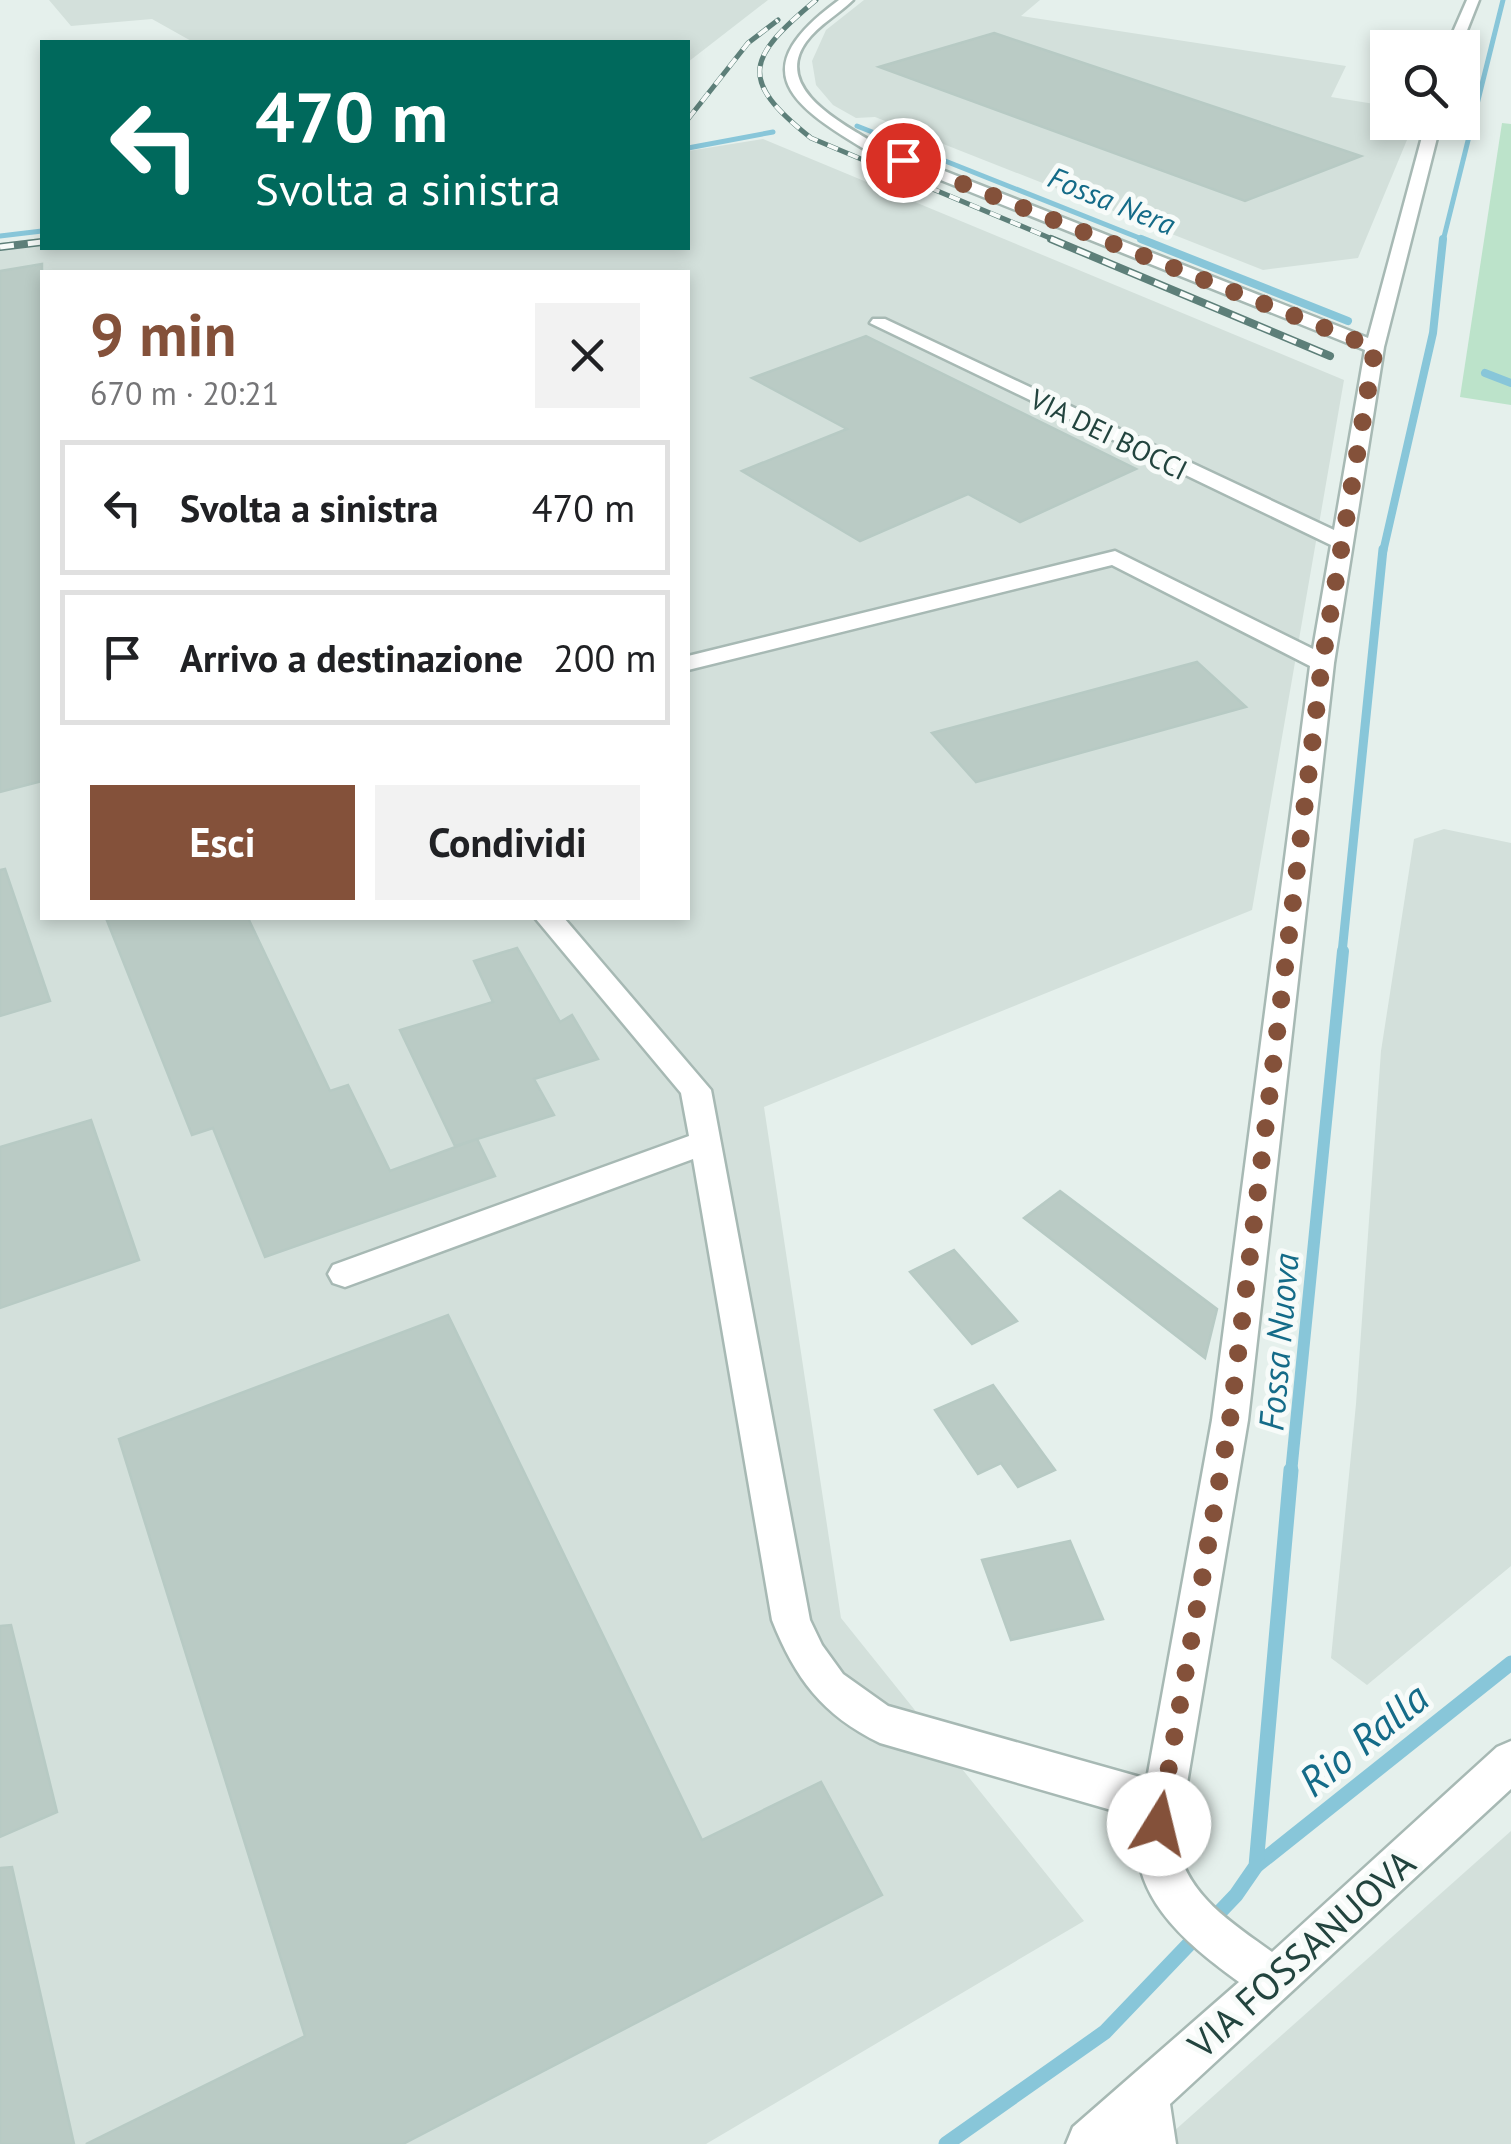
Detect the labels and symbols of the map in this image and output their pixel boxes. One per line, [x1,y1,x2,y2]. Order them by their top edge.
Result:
pin [861,118,946,203]
water label: Fossa Nera [1043,157,1182,243]
street label: VIA DEI BOCCI [1023,380,1194,488]
water label: Fossa Nuova [1247,1251,1309,1433]
water label: Rio Ralla [1287,1670,1440,1808]
position arrow [1107,1772,1211,1876]
street label: VIA FOSSANUOVA [1176,1838,1425,2069]

